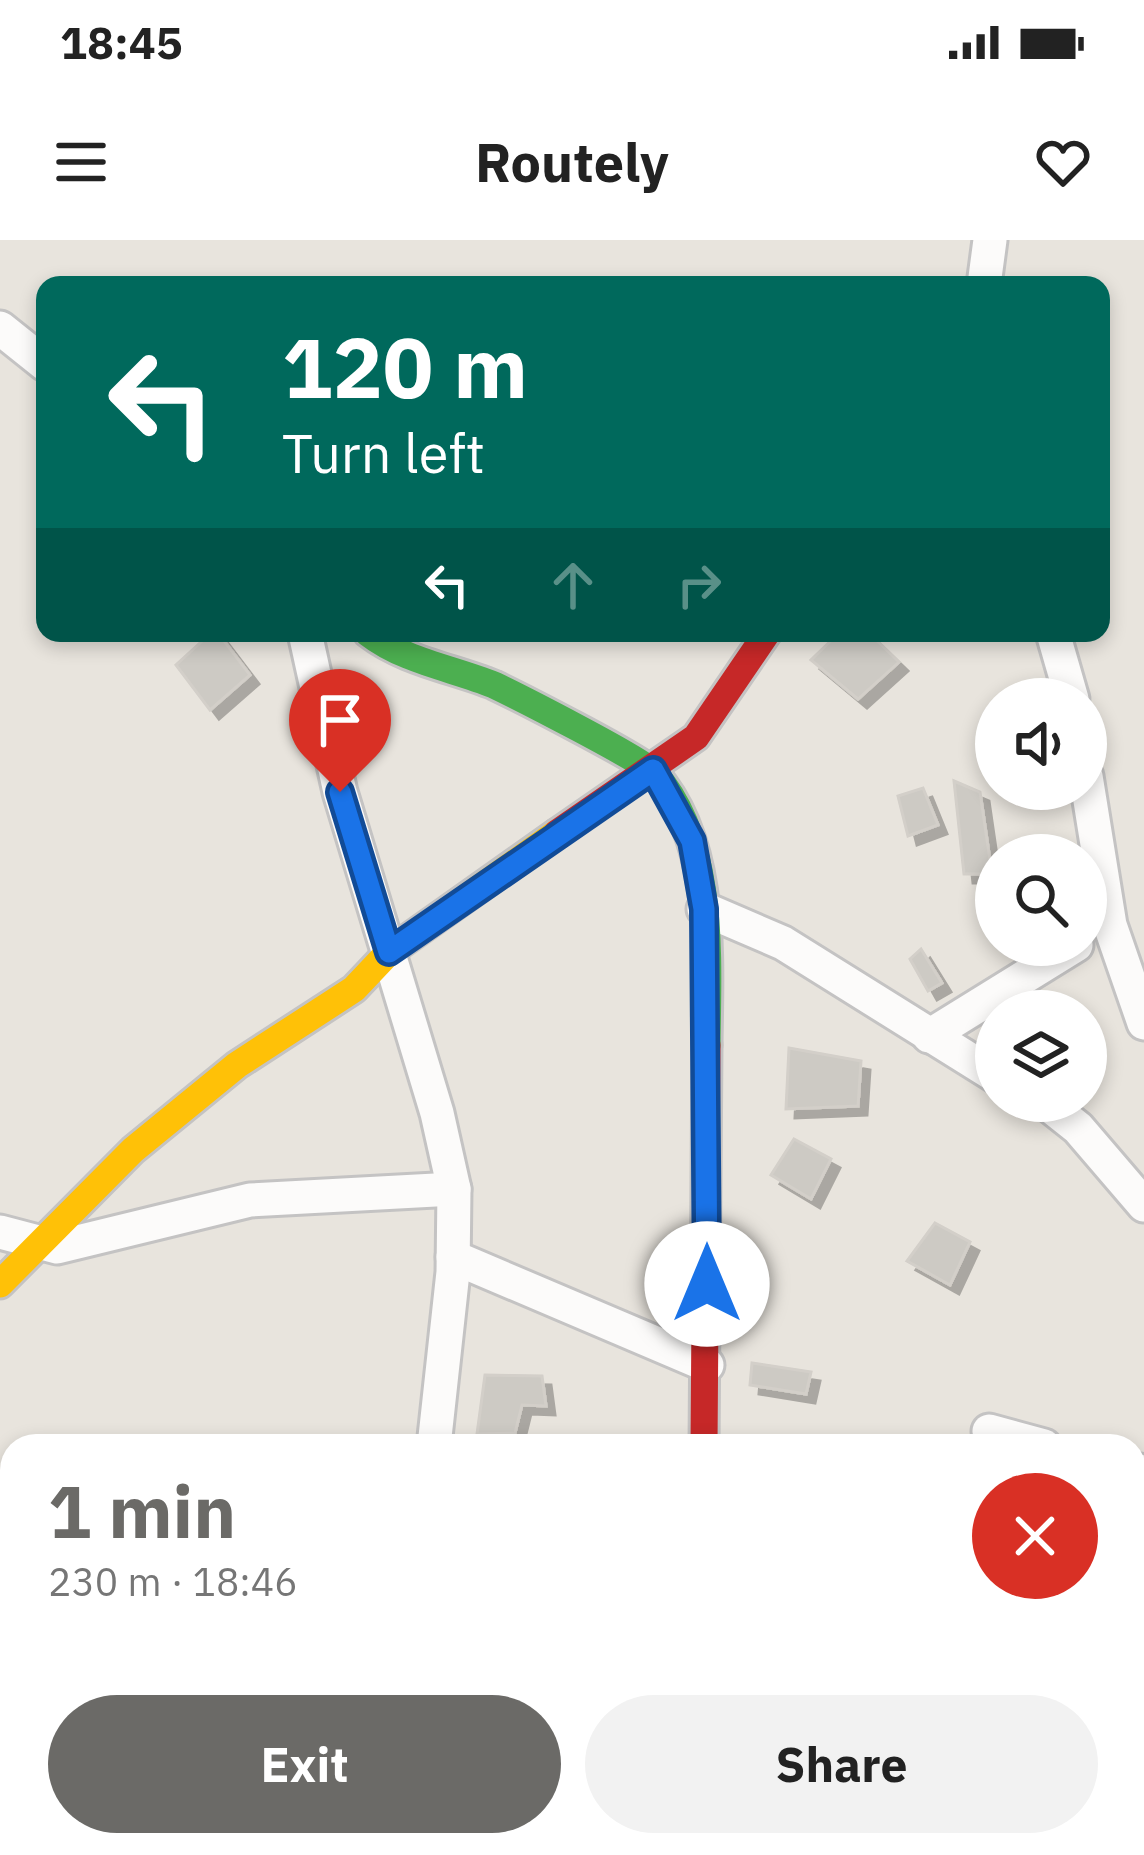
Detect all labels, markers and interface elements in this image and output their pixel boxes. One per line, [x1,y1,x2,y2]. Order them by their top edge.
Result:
text: 18:45 [60,13,183,71]
text: Routely [475,127,669,197]
icon: menu [48,129,114,195]
icon: heart [1030,129,1096,195]
text: 120 m [282,312,528,421]
icon: left [84,324,240,480]
text: Turn left [282,418,485,488]
icon: left [414,552,480,618]
icon: ahead [540,552,606,618]
icon: right [666,552,732,618]
pin [289,669,391,792]
map controls [975,678,1107,1122]
button: sound [975,678,1107,810]
icon: arrive [307,687,373,753]
button: search [975,834,1107,966]
button: layers [975,990,1107,1122]
position arrow [644,1221,770,1347]
text: 1 min [48,1464,236,1558]
button: close [972,1473,1098,1599]
text: 230 m · 18:46 [48,1556,298,1607]
button: Exit [48,1695,561,1833]
button: Share [585,1695,1098,1833]

